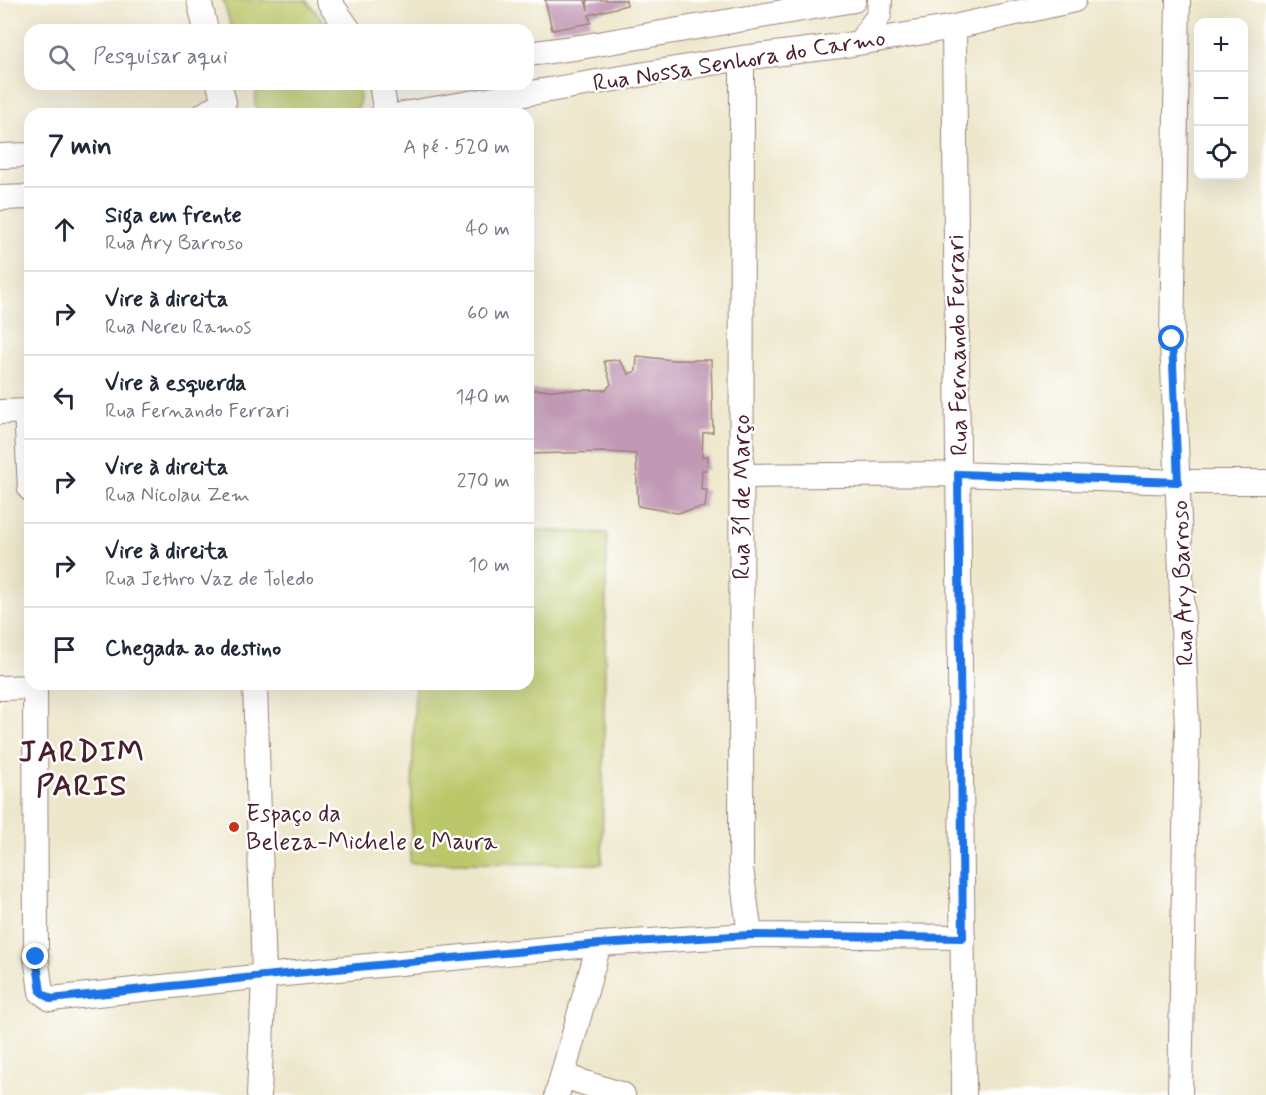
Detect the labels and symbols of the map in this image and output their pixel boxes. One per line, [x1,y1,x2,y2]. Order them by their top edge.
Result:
street label: Rua Nossa Senhora do Carmo [591,23,888,100]
street label: Rua Fernando Ferrari [941,234,976,456]
route start [1158,325,1184,351]
street label: Rua 31 de Março [727,414,758,580]
street label: Rua Ary Barroso [1165,499,1202,666]
district label: JARDIM PARIS [19,733,145,806]
place label: Espaço da Beleza-Michele e Maura [246,799,498,858]
marker: Espaço da Beleza-Michele e Maura [227,820,241,834]
route end [22,943,48,969]

